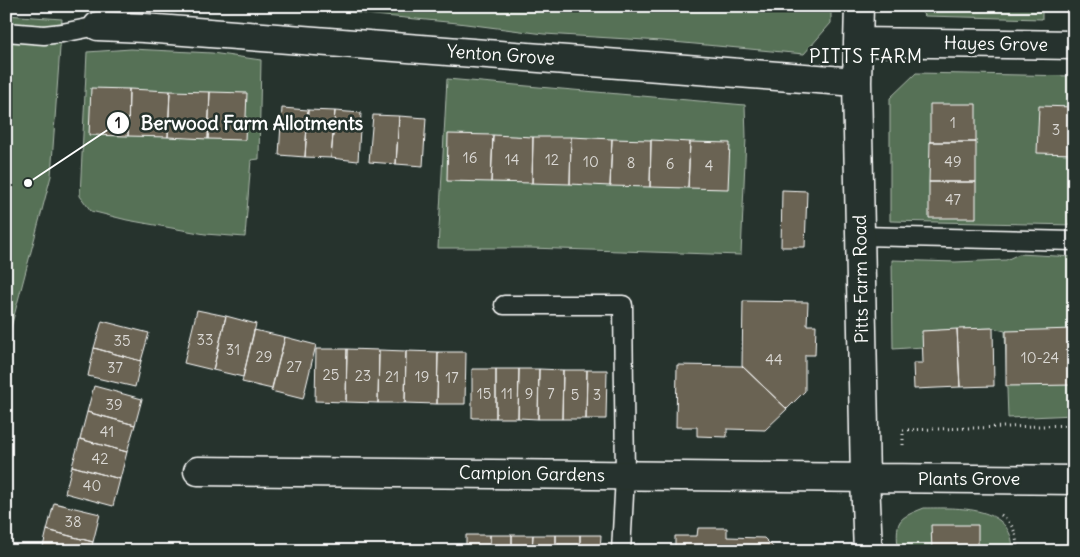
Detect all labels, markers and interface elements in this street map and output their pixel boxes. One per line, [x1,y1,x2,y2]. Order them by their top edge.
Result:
street label: Hayes Grove [944,31,1048,56]
street label: Yenton Grove [446,39,556,70]
district label: PITTS FARM [809,44,923,68]
callout: Berwood Farm Allotments [106,106,373,140]
text: Berwood Farm Allotments [141,111,364,135]
text: 1 [115,113,121,132]
house number: 1 [950,113,956,132]
house number: 3 [1052,120,1060,139]
house number: 16 [463,148,477,167]
house number: 14 [505,150,520,169]
house number: 12 [545,150,559,169]
house number: 10 [583,152,599,171]
house number: 49 [944,152,962,171]
house number: 8 [627,153,635,172]
house number: 6 [666,154,674,173]
house number: 4 [705,156,714,175]
house number: 47 [945,190,961,209]
street label: Pitts Farm Road [848,214,873,344]
house number: 33 [196,330,214,349]
house number: 35 [113,331,131,350]
house number: 31 [226,340,240,359]
house number: 29 [256,347,272,366]
house number: 10-24 [1021,348,1060,367]
house number: 44 [765,350,783,369]
house number: 27 [286,357,302,376]
house number: 37 [107,358,123,377]
house number: 25 [323,365,339,384]
house number: 23 [355,366,371,385]
house number: 21 [385,367,399,386]
house number: 19 [415,367,429,386]
house number: 17 [445,368,459,387]
house number: 15 [477,384,491,403]
house number: 11 [501,384,513,403]
house number: 9 [525,384,533,403]
house number: 7 [547,384,555,403]
house number: 5 [571,385,579,404]
house number: 3 [593,385,601,404]
house number: 39 [105,395,123,414]
house number: 41 [100,422,114,441]
house number: 42 [92,449,108,468]
street label: Campion Gardens [459,461,605,486]
street label: Plants Grove [918,467,1020,490]
house number: 40 [83,476,101,495]
house number: 38 [64,512,82,531]

